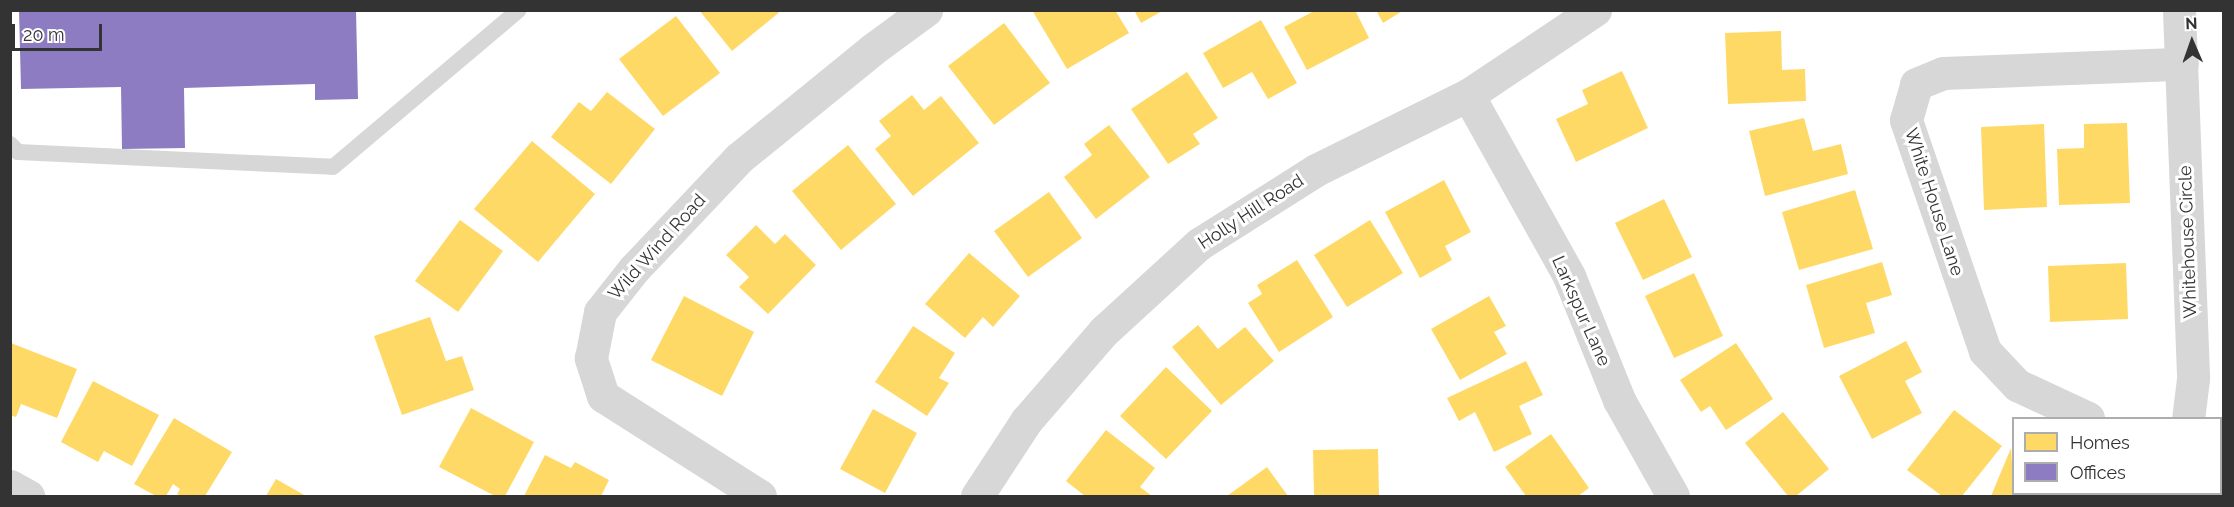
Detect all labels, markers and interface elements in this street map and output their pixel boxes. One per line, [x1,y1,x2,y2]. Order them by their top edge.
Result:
scale bar [15,12,105,50]
north arrow [2162,12,2222,72]
text: N [2185,14,2198,33]
text: 20 m [23,24,65,45]
street label: White House Lane [1900,125,1968,279]
street label: Whitehouse Circle [2175,165,2201,319]
street label: Holly Hill Road [1194,170,1308,254]
street label: Wild Wind Road [604,189,710,305]
street label: Larkspur Lane [1547,252,1615,370]
legend [2012,417,2222,495]
text: Homes [2070,432,2130,453]
text: Offices [2070,462,2126,483]

